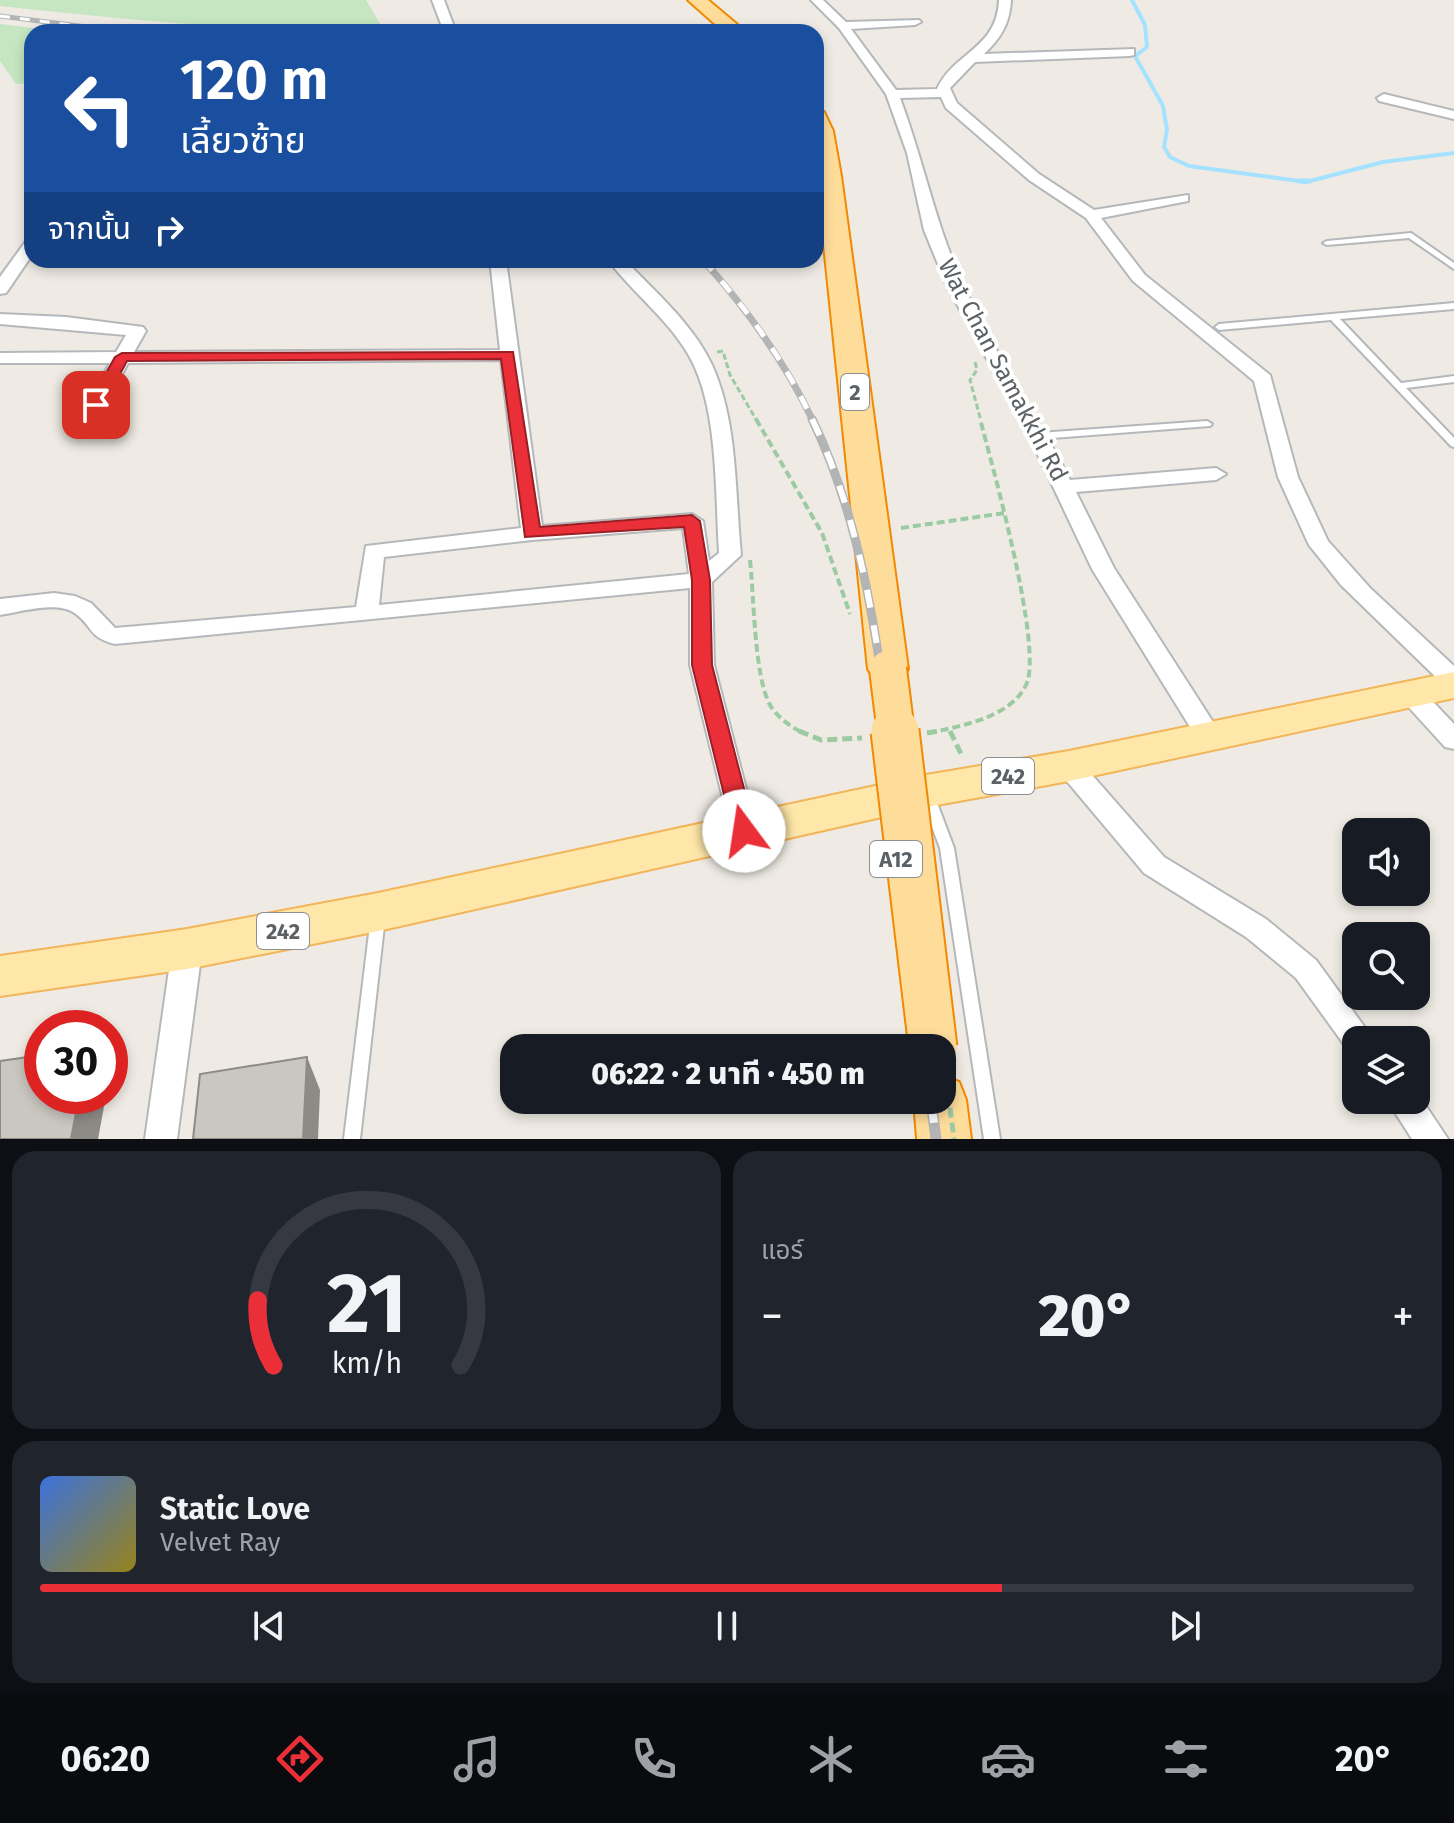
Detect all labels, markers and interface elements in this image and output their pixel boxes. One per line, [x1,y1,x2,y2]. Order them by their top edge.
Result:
text: 120 m [180,47,328,114]
icon: left [48,56,152,160]
text: เลี้ยวซ้าย [180,119,306,163]
icon: right [147,208,191,252]
text: จากนั้น [48,211,131,247]
street label: Wat Chan Samakkhi Rd [932,254,1074,486]
pin [62,371,130,439]
road number: 2 [841,374,869,410]
icon: arrive [74,383,118,427]
road number: 242 [982,758,1034,794]
position arrow [702,789,786,873]
map controls [1342,818,1430,1114]
button: sound [1342,818,1430,906]
road number: A12 [870,841,922,877]
road number: 242 [257,913,309,949]
button: search [1342,922,1430,1010]
speed limit sign: 30 [24,1010,128,1114]
button: layers [1342,1026,1430,1114]
text: 06:22 · 2 นาที · 450 m [591,1056,865,1092]
text: แอร์ [761,1235,803,1266]
text: 21 [327,1254,406,1354]
text: 20° [1038,1280,1137,1352]
text: − [761,1290,783,1343]
text: + [1392,1290,1414,1343]
text: km/h [331,1346,402,1381]
text: Static Love [160,1491,310,1527]
text: Velvet Ray [160,1527,280,1558]
icon: previous [247,1604,291,1648]
icon: pause [705,1604,749,1648]
icon: next [1163,1604,1207,1648]
icon: directions [272,1731,328,1787]
icon: music [449,1731,505,1787]
icon: phone [626,1731,682,1787]
icon: climate [803,1731,859,1787]
icon: car [980,1731,1036,1787]
icon: filters [1158,1731,1214,1787]
text: 06:20 [61,1737,150,1781]
text: 20° [1335,1737,1393,1781]

